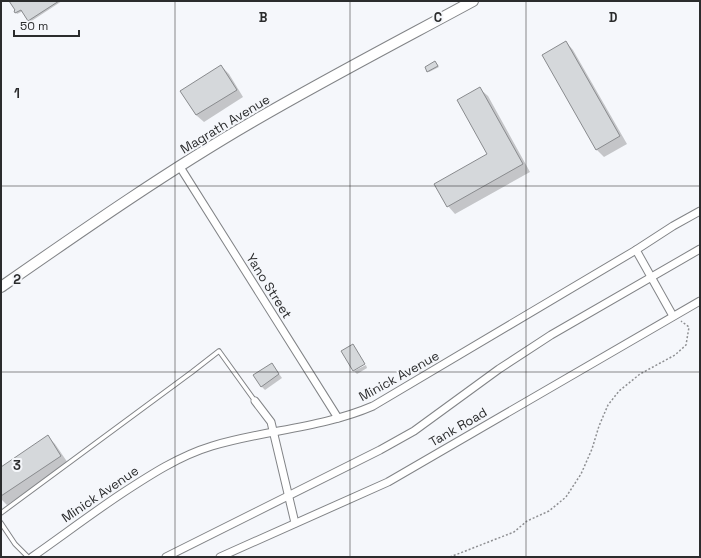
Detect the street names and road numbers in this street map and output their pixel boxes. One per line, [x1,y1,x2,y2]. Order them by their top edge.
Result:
street label: Magrath Avenue [177,91,273,157]
street label: Yano Street [242,250,296,322]
street label: Minick Avenue [356,347,442,405]
street label: Tank Road [426,404,490,450]
street label: Minick Avenue [58,462,142,526]

